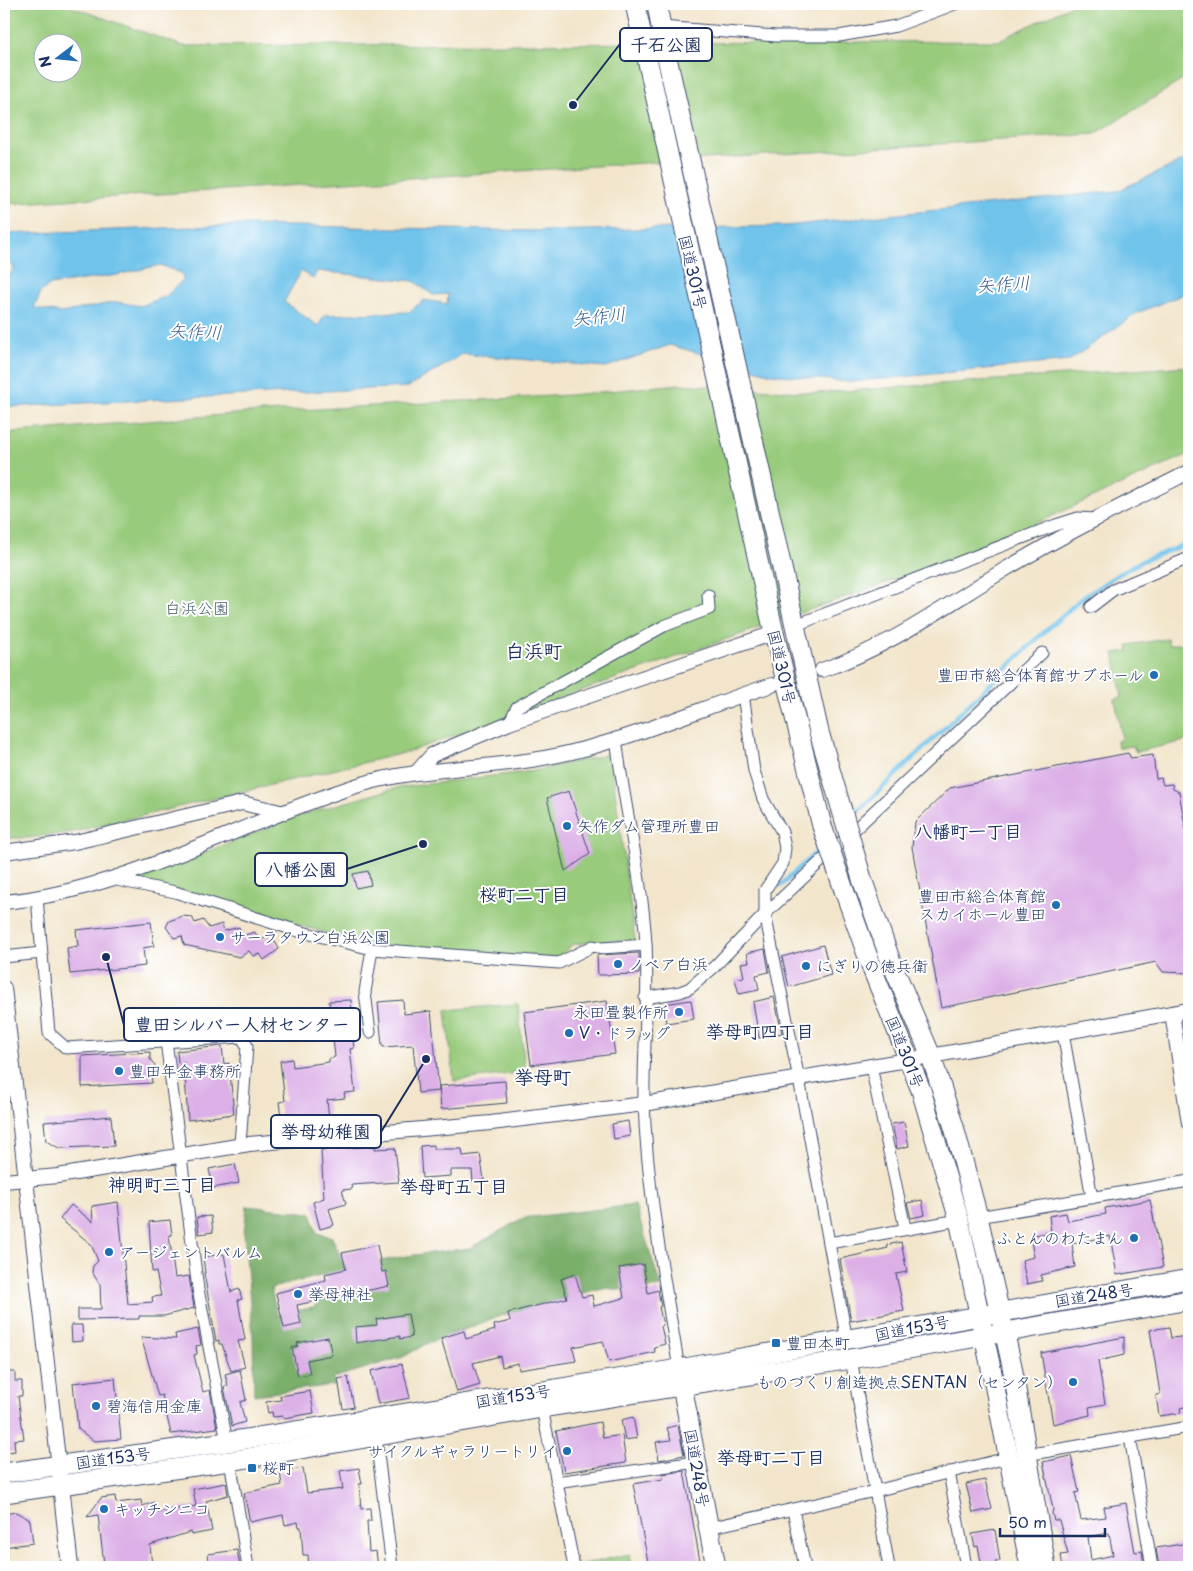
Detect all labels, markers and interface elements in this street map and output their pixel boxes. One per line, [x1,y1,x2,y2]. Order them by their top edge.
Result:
callout: 千石公園 [620,28,712,61]
text: 千石公園 [630,30,702,57]
north arrow [32,32,82,82]
text: N [33,53,57,70]
street label: 国道301号 [674,232,714,312]
water label: 矢作川 [975,268,1031,299]
water label: 矢作川 [571,299,627,332]
water label: 矢作川 [168,316,223,345]
park label: 白浜公園 [165,595,229,619]
street label: 国道301号 [763,627,803,707]
district label: 白浜町 [505,636,563,664]
place label: 豊田市総合体育館サブホール [937,662,1144,686]
marker: 豊田市総合体育館サブホール [1148,669,1160,681]
place label: 矢作ダム管理所豊田 [577,813,720,837]
district label: 八幡町一丁目 [914,817,1022,844]
marker: 矢作ダム管理所豊田 [561,820,573,832]
callout: 八幡公園 [255,853,347,886]
text: 八幡公園 [265,855,337,882]
district label: 桜町二丁目 [479,880,569,907]
place label: 豊田市総合体育館 スカイホール豊田 [918,883,1046,925]
marker: 豊田市総合体育館 スカイホール豊田 [1050,899,1062,911]
place label: サーラタウン白浜公園 [230,924,390,948]
marker: サーラタウン白浜公園 [214,931,226,943]
place label: ノベア白浜 [628,951,708,975]
place label: にぎりの徳兵衛 [816,953,928,977]
marker: ノベア白浜 [612,958,624,970]
marker: にぎりの徳兵衛 [800,960,812,972]
place label: 永田畳製作所 [573,999,669,1023]
marker: 永田畳製作所 [673,1006,685,1018]
callout: 豊田シルバー人材センター [124,1008,360,1041]
text: 豊田シルバー人材センター [135,1010,349,1037]
street label: 国道301号 [881,1012,931,1092]
district label: 挙母町四丁目 [706,1017,814,1044]
place label: V・ドラッグ [579,1020,670,1044]
marker: V・ドラッグ [563,1027,575,1039]
place label: 豊田年金事務所 [129,1058,241,1082]
district label: 挙母町 [514,1062,572,1090]
marker: 豊田年金事務所 [113,1065,125,1077]
callout: 挙母幼稚園 [271,1115,381,1148]
text: 挙母幼稚園 [281,1117,371,1144]
district label: 神明町三丁目 [108,1170,216,1197]
district label: 挙母町五丁目 [400,1172,508,1199]
place label: ふとんのわたまん [996,1225,1124,1249]
marker: ふとんのわたまん [1128,1232,1140,1244]
place label: アージェントバルム [119,1239,263,1263]
marker: アージェントバルム [103,1246,115,1258]
street label: 国道248号 [1053,1276,1135,1312]
place label: 挙母神社 [308,1281,372,1305]
marker: 挙母神社 [292,1288,304,1300]
street label: 国道153号 [872,1308,951,1346]
place label: 豊田本町 [786,1330,850,1354]
marker: 豊田本町 [770,1337,782,1349]
place label: ものづくり創造拠点SENTAN（センタン） [756,1369,1063,1393]
marker: ものづくり創造拠点SENTAN（センタン） [1067,1376,1079,1388]
street label: 国道153号 [473,1377,552,1413]
place label: 碧海信用金庫 [106,1393,202,1417]
marker: 碧海信用金庫 [90,1400,102,1412]
street label: 国道248号 [679,1426,717,1509]
place label: サイクルギャラリートリイ [368,1438,557,1462]
street label: 国道153号 [73,1440,152,1474]
district label: 挙母町二丁目 [717,1443,825,1470]
marker: サイクルギャラリートリイ [561,1445,573,1457]
place label: 桜町 [262,1455,294,1479]
marker: 桜町 [246,1462,258,1474]
place label: キッチンニコ [114,1496,210,1520]
marker: キッチンニコ [98,1503,110,1515]
scale bar [1000,1506,1106,1538]
text: 50 m [1008,1510,1047,1533]

